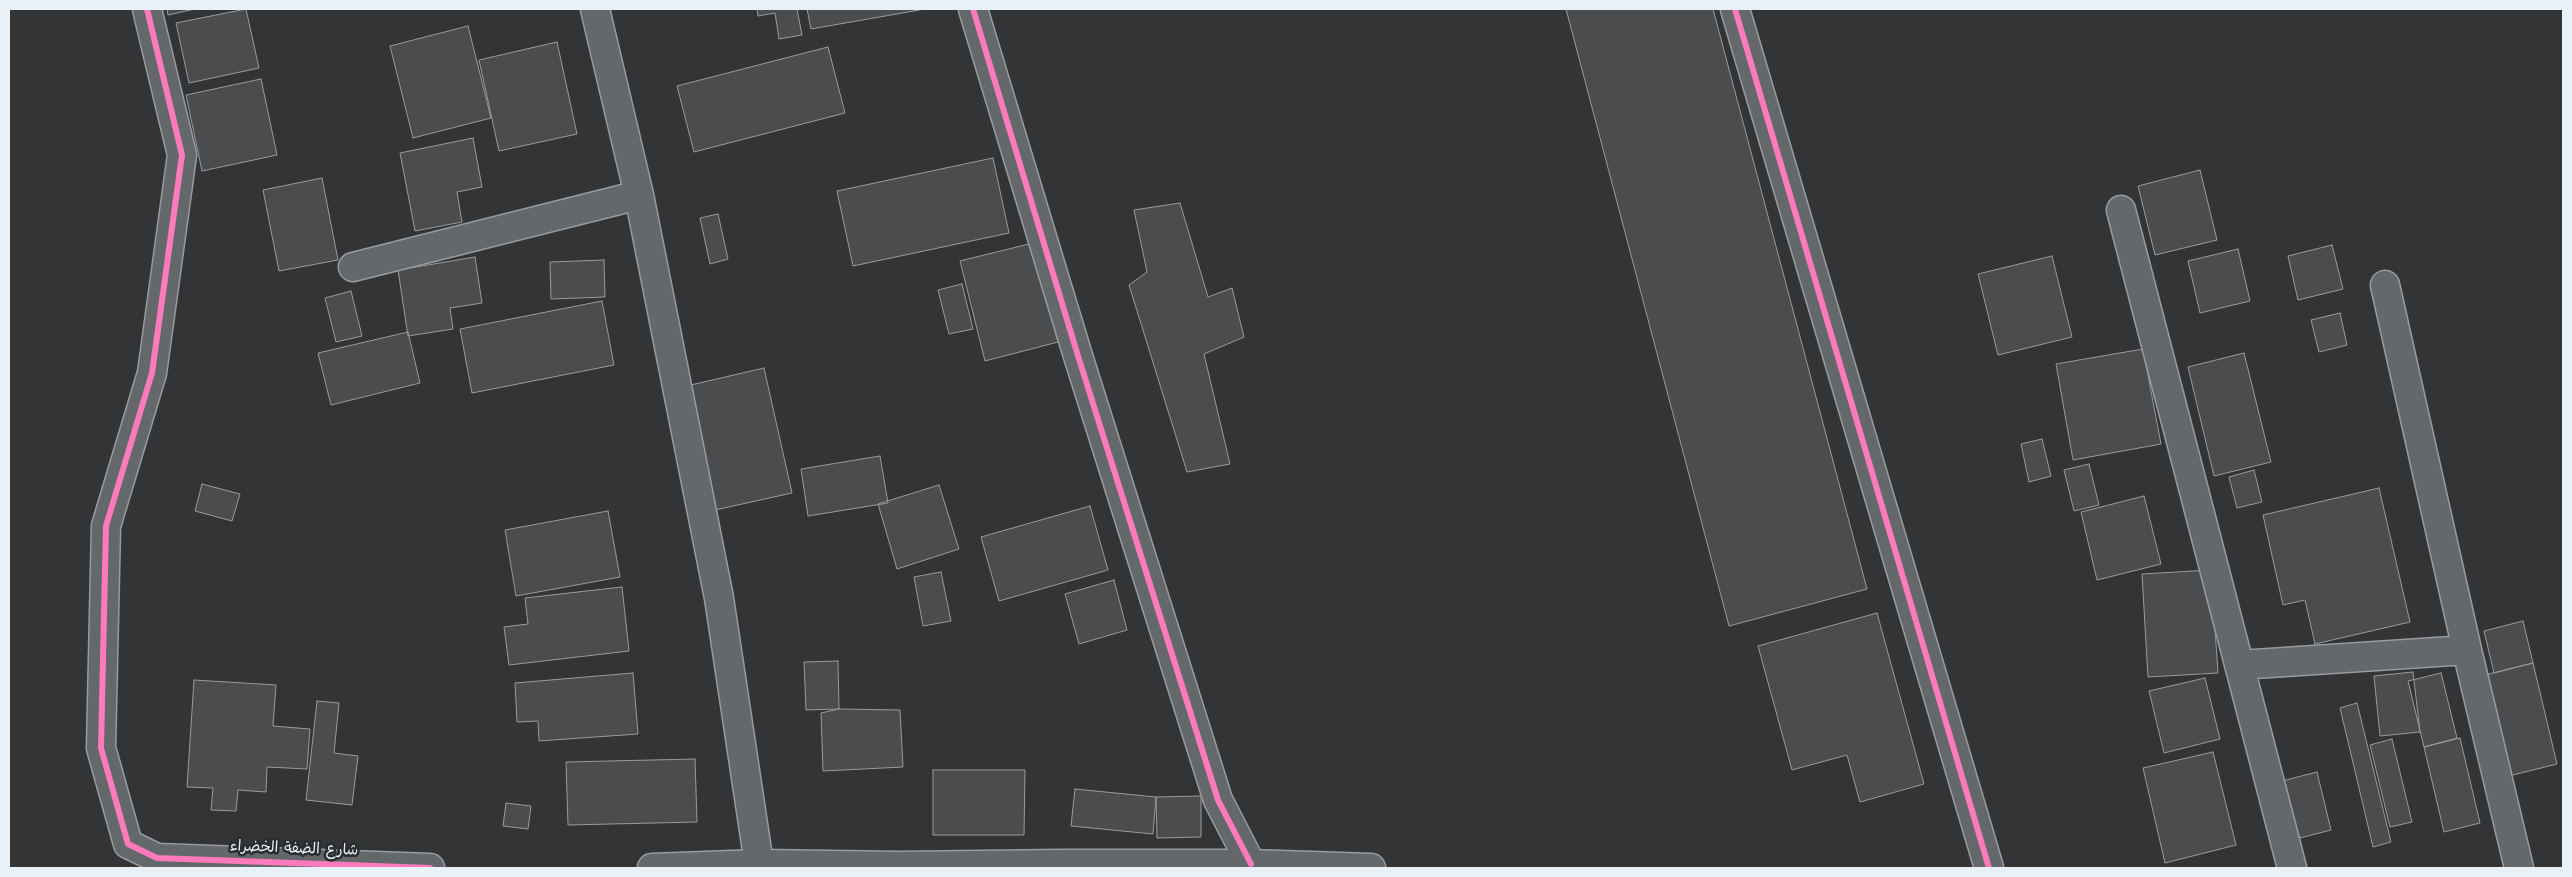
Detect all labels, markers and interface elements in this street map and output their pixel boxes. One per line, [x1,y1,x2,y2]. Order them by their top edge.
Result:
street label: شارع الضفة الخضراء [229,839,359,861]

